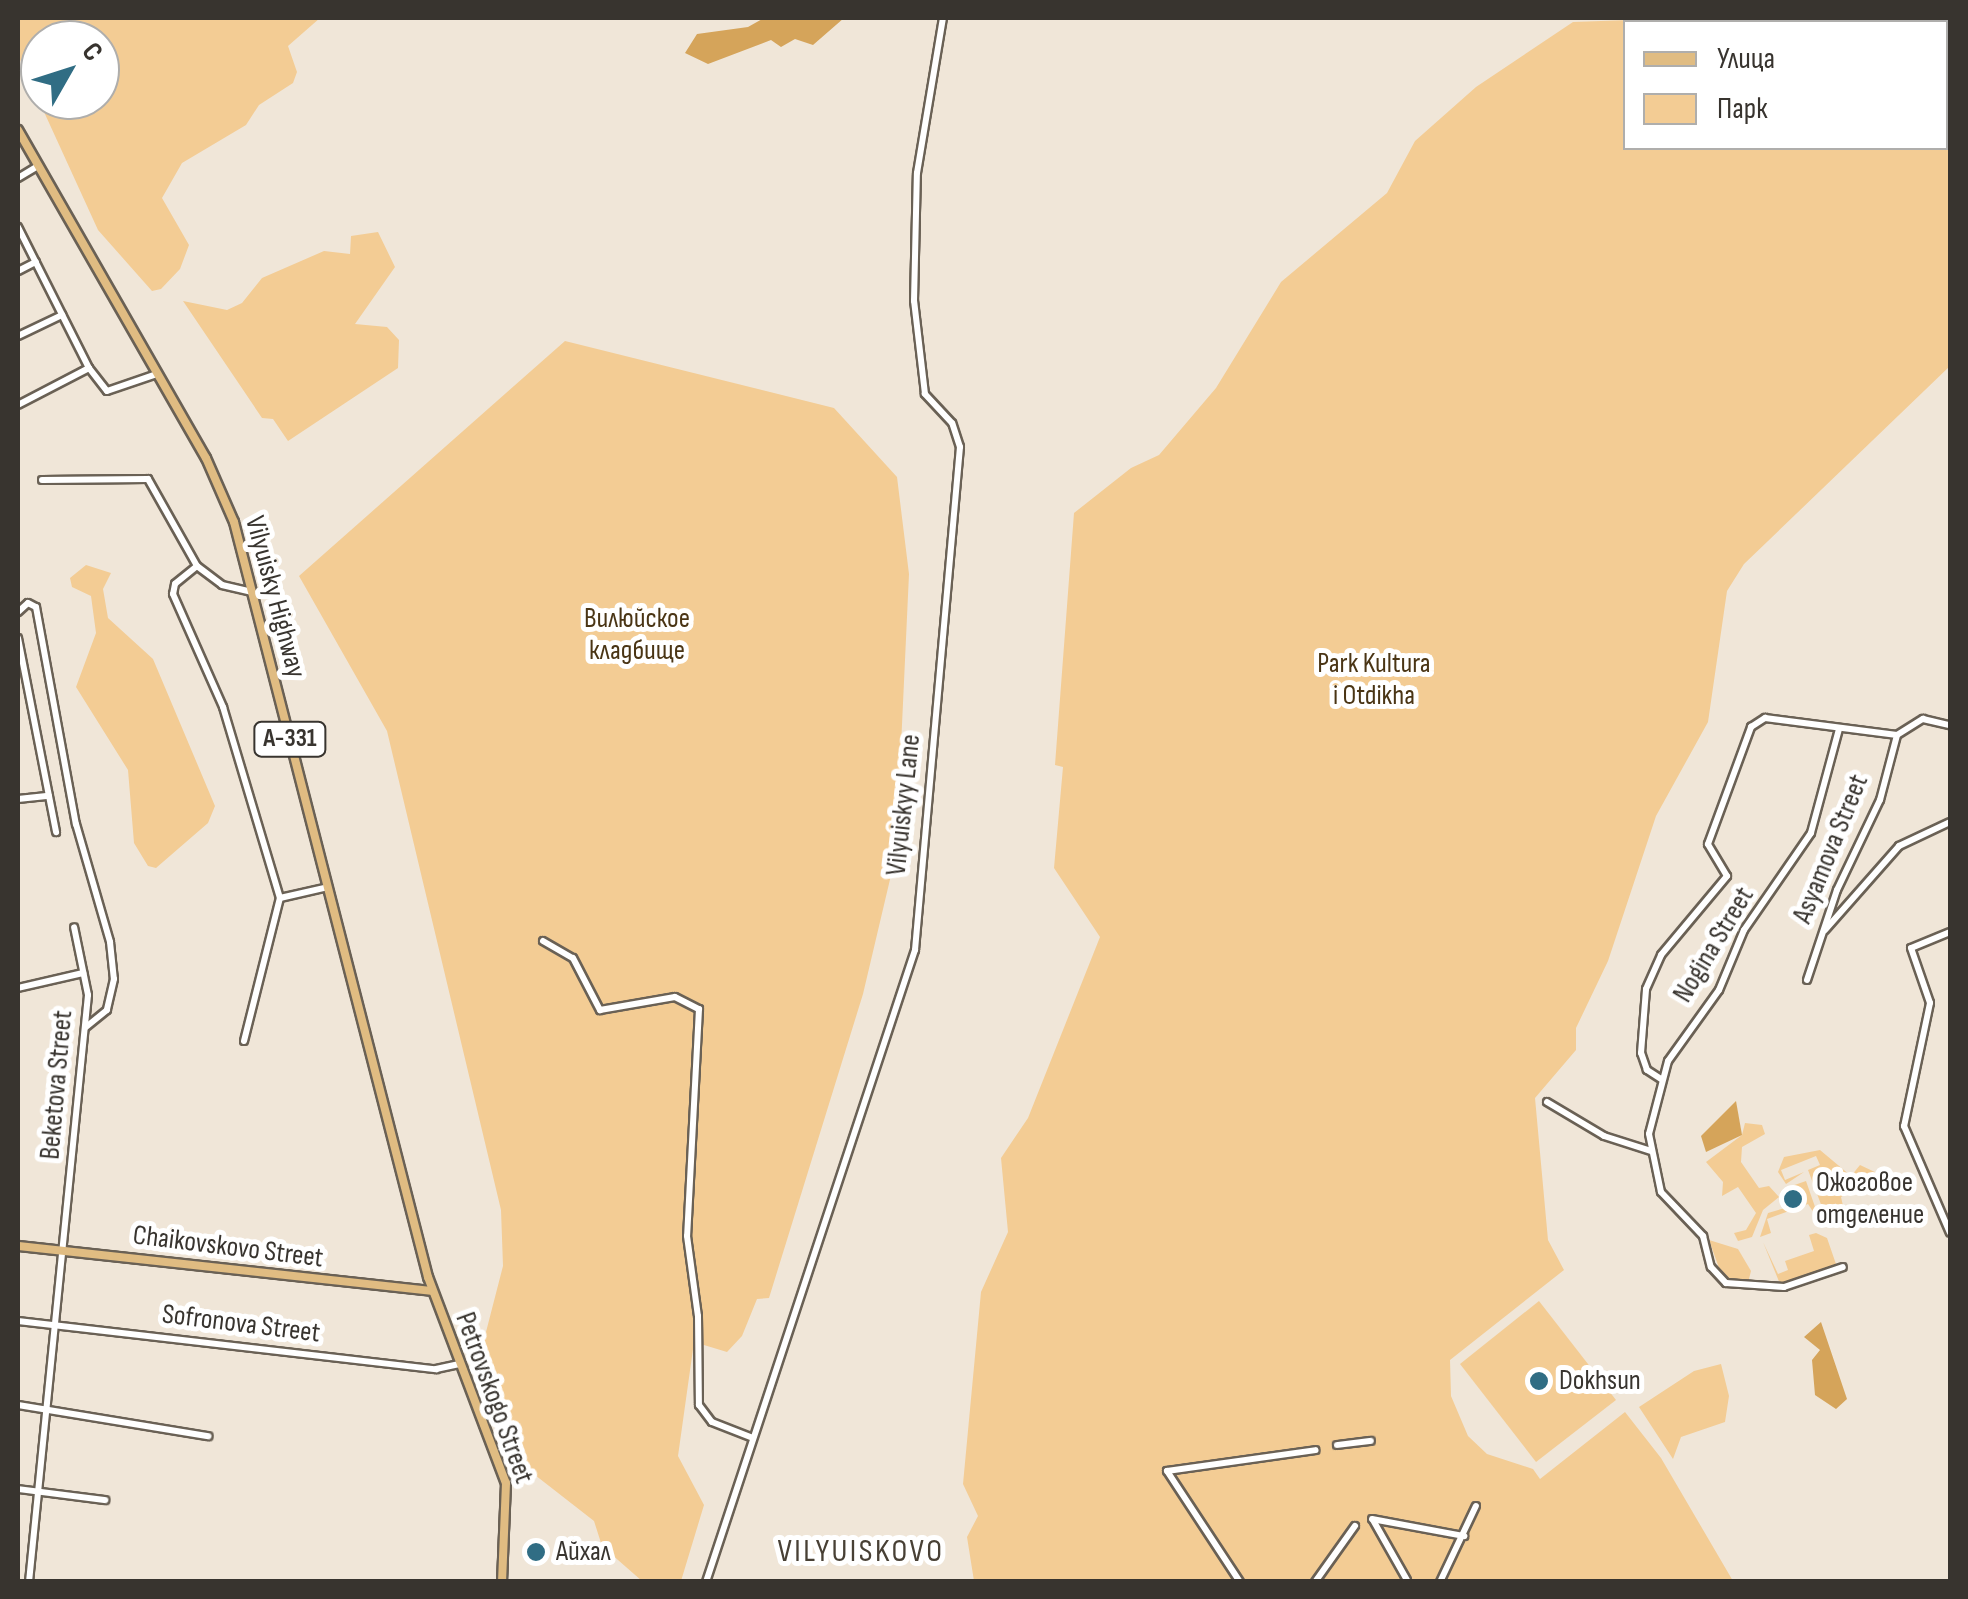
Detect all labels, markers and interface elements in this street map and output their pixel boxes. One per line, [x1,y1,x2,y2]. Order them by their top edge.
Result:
north arrow [20,20,120,120]
legend [1623,20,1948,150]
text: С [75,36,109,68]
text: Улица [1717,41,1775,77]
text: Парк [1717,91,1768,127]
street label: Vilyuisky Highway [237,512,313,682]
park label: Вилюйское кладбище [584,602,690,668]
park label: Park Kultura i Otdikha [1317,647,1431,713]
road number: А-331 [252,719,328,759]
street label: Vilyuiskyy Lane [880,733,928,877]
street label: Asyamova Street [1786,770,1876,928]
street label: Nogina Street [1667,881,1761,1009]
street label: Beketova Street [34,1009,80,1161]
place label: Ожоговое отделение [1816,1166,1924,1232]
marker: Ожоговое отделение [1780,1186,1806,1212]
street label: Chaikovskovo Street [131,1219,325,1275]
street label: Sofronova Street [160,1298,322,1350]
street label: Petrovskogo Street [448,1308,540,1488]
place label: Dokhsun [1559,1364,1641,1398]
marker: Dokhsun [1528,1370,1550,1392]
district label: VILYUISKOVO [777,1533,945,1571]
place label: Айхал [556,1535,611,1569]
marker: Айхал [525,1541,547,1563]

